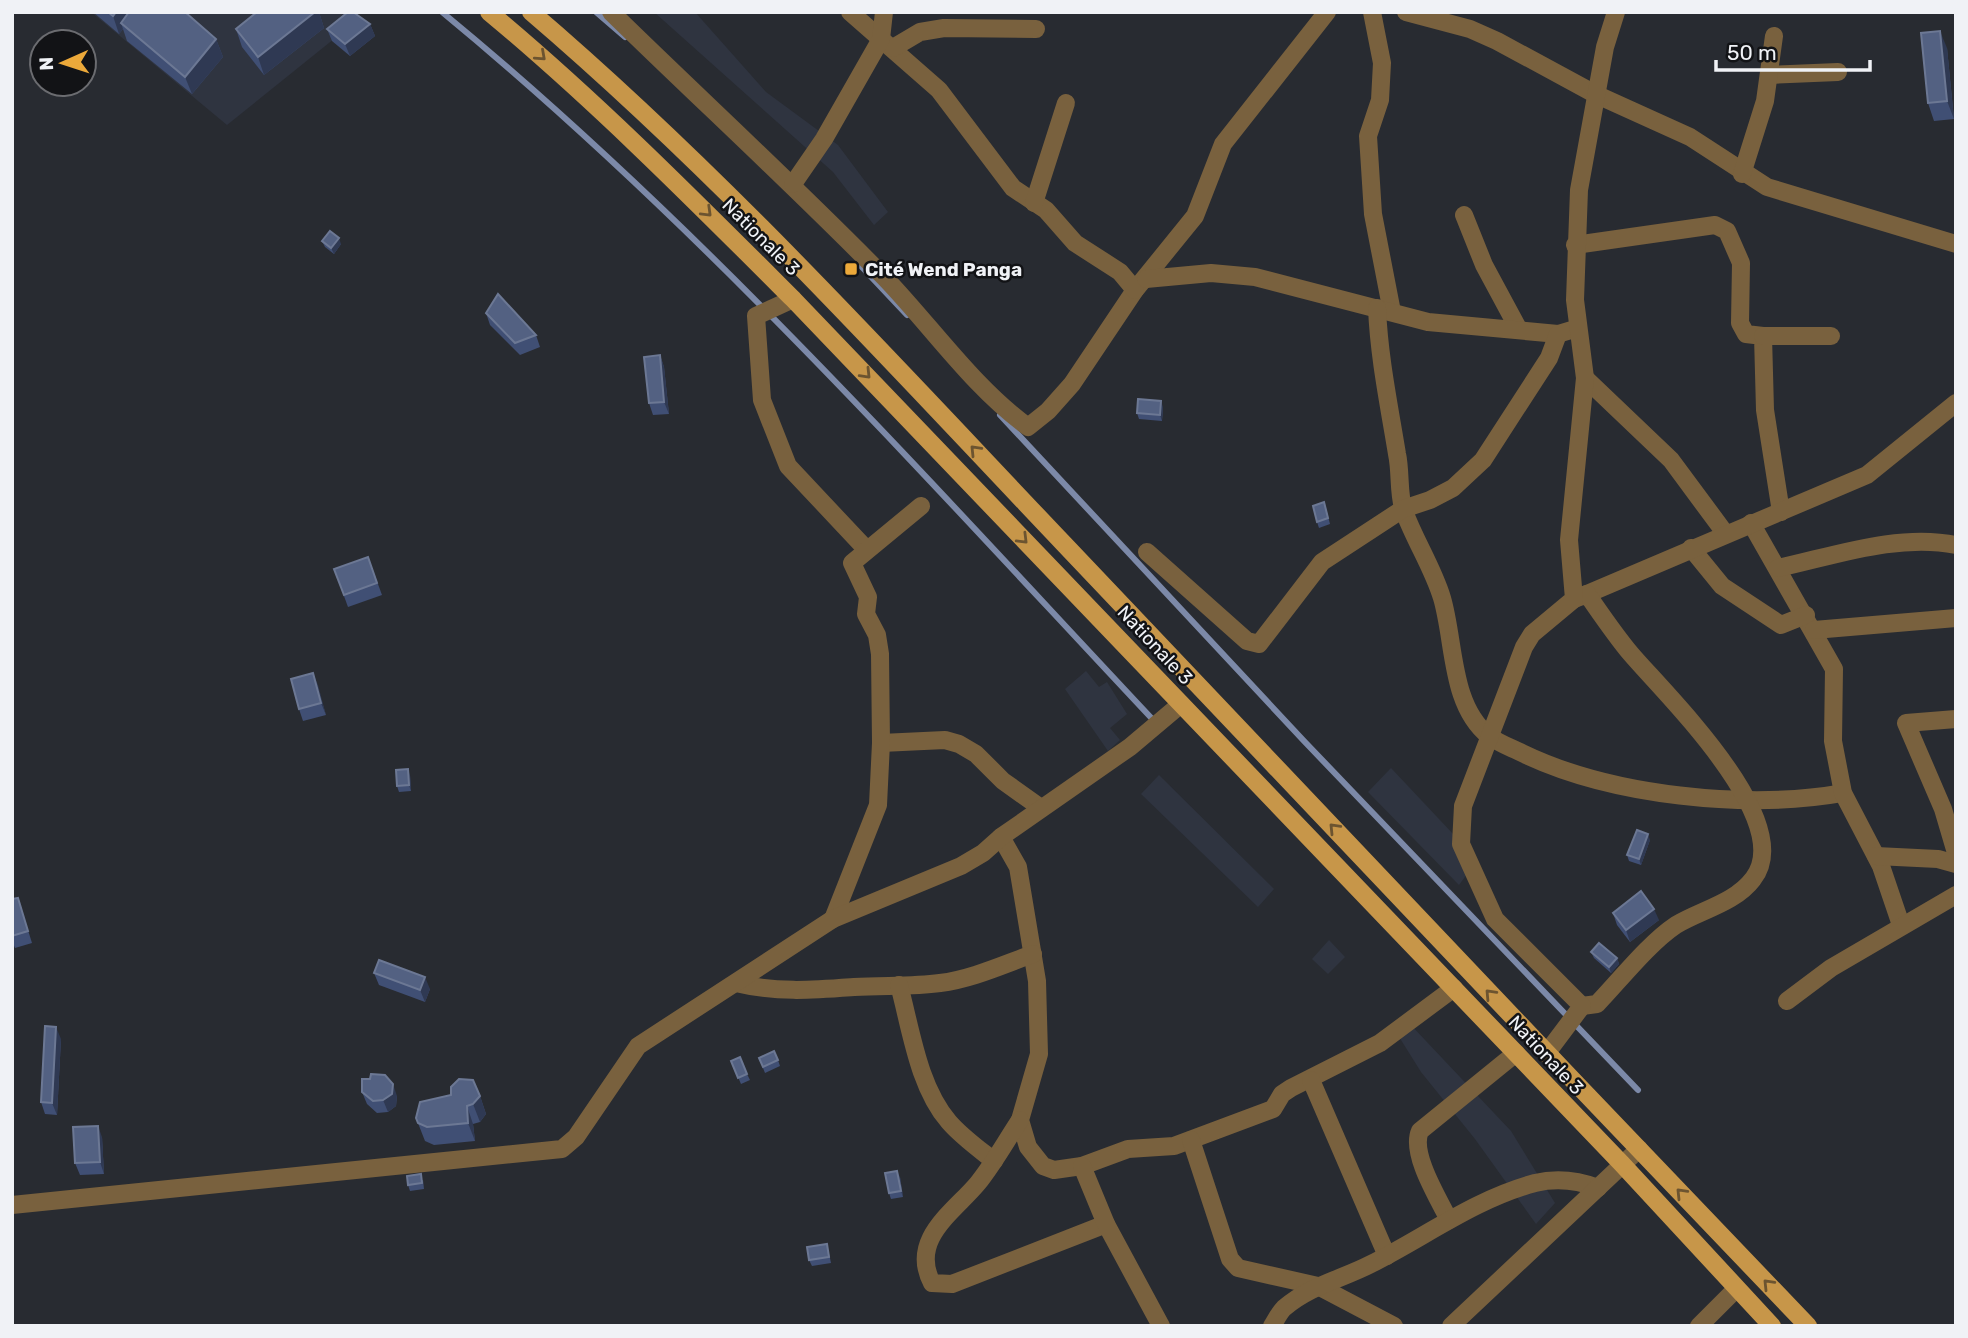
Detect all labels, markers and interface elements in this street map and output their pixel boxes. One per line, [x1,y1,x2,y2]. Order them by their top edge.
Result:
north arrow [28,28,98,98]
scale bar [1716,28,1870,72]
text: 50 m [1727,40,1777,65]
one-way arrow [533,48,546,60]
text: N [35,56,58,71]
street label: Nationale 3 [718,194,804,280]
one-way arrow [699,204,712,217]
place label: Cité Wend Panga [865,258,1022,281]
marker: Cité Wend Panga [843,261,859,277]
one-way arrow [858,366,871,379]
one-way arrow [970,445,983,458]
one-way arrow [1015,531,1028,544]
street label: Nationale 3 [1113,601,1197,689]
one-way arrow [1330,823,1342,836]
one-way arrow [1486,989,1498,1002]
street label: Nationale 3 [1504,1011,1588,1099]
one-way arrow [1677,1188,1690,1201]
one-way arrow [1764,1279,1777,1292]

